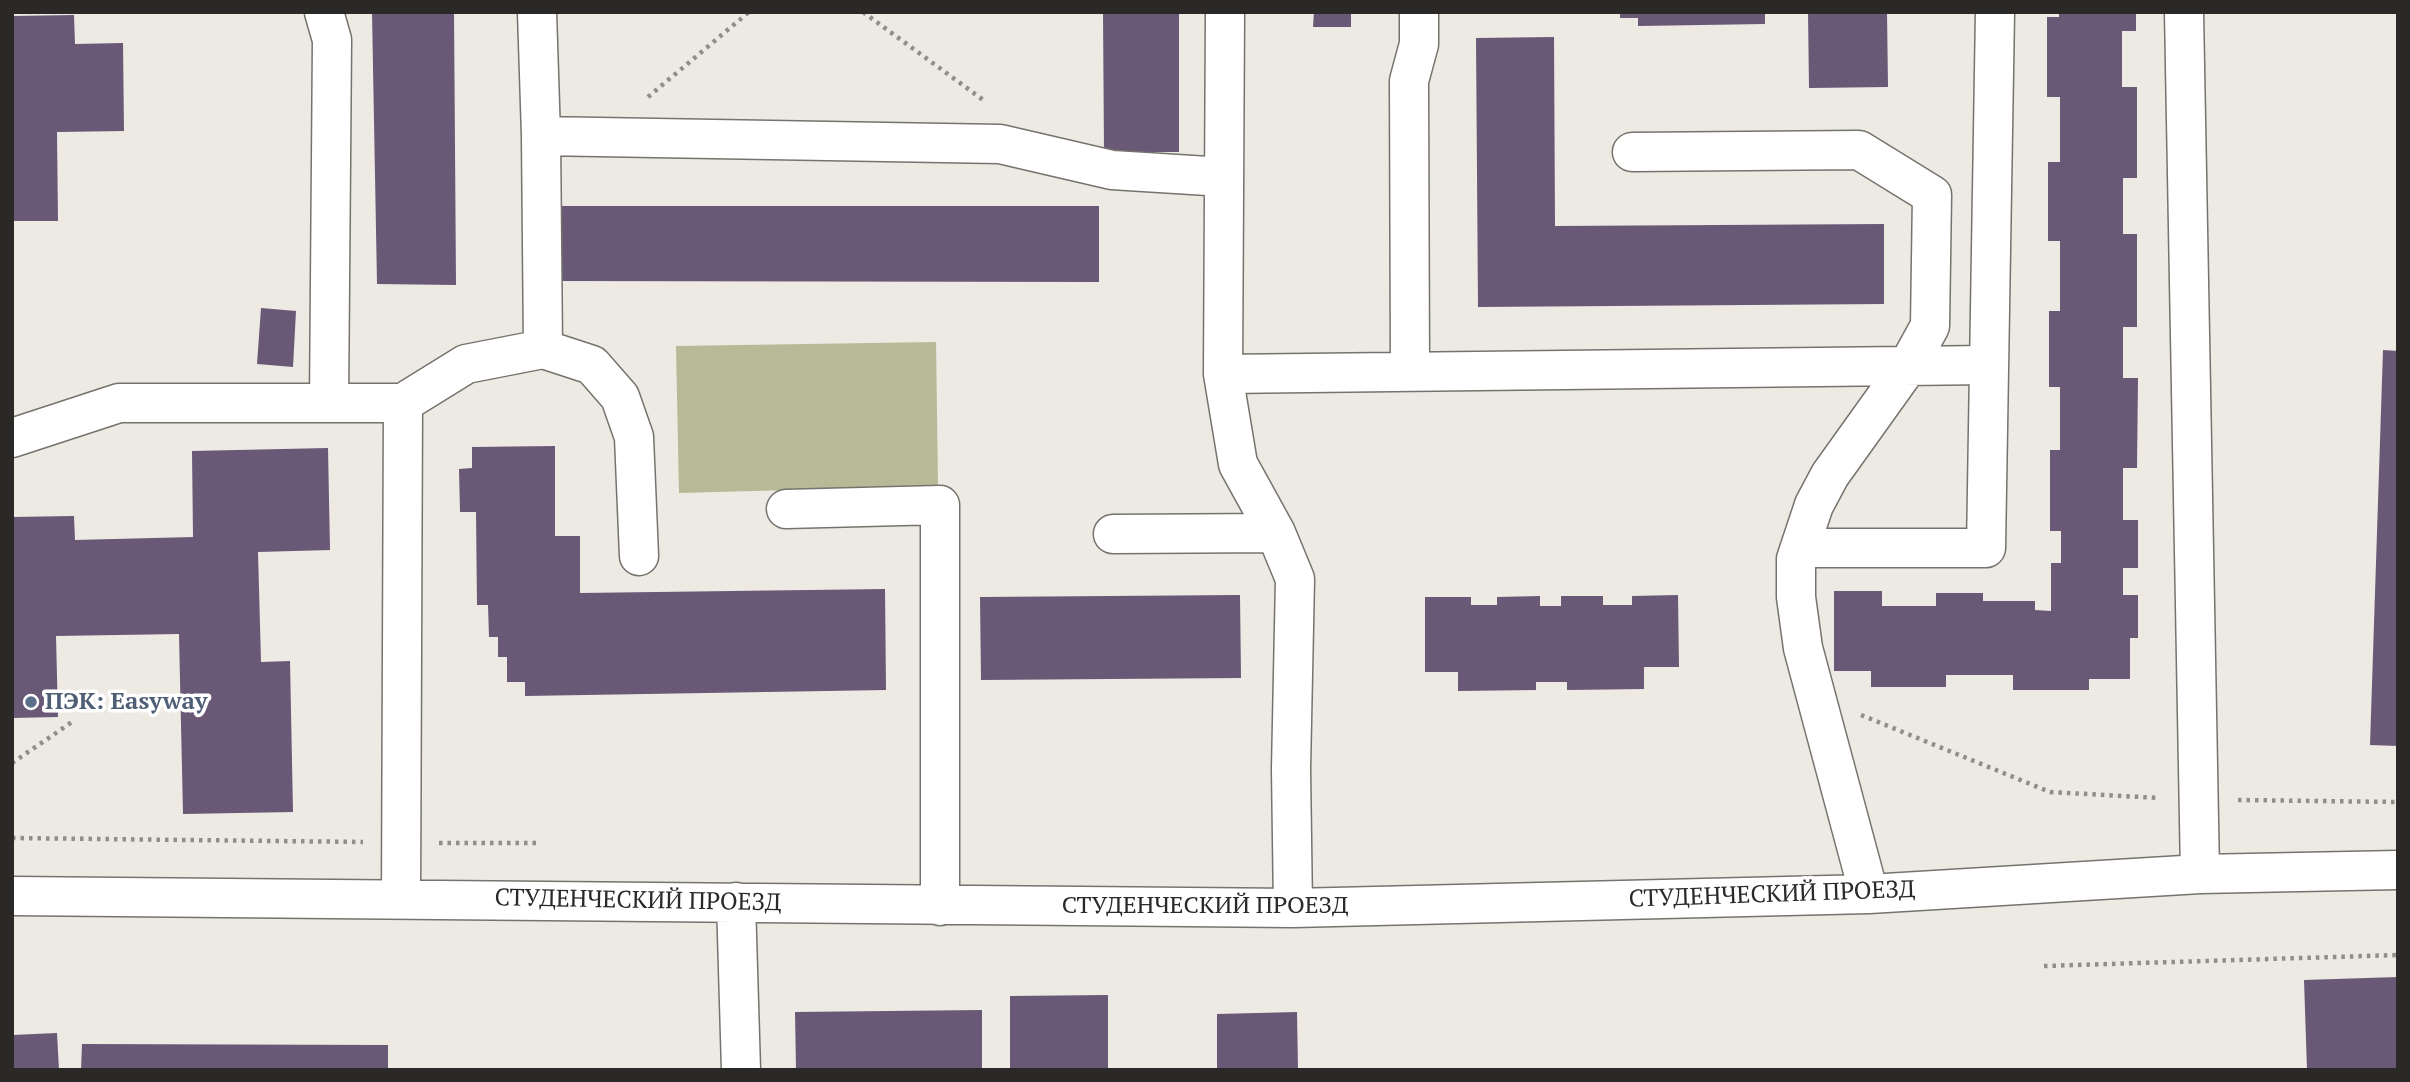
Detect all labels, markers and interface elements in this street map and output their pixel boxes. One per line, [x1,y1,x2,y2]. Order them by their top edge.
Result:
place label: ПЭК: Easyway [45,688,208,716]
marker: ПЭК: Easyway [23,694,39,710]
street label: СТУДЕНЧЕСКИЙ ПРОЕЗД [1628,876,1916,914]
street label: СТУДЕНЧЕСКИЙ ПРОЕЗД [494,884,782,918]
street label: СТУДЕНЧЕСКИЙ ПРОЕЗД [1062,892,1348,920]

